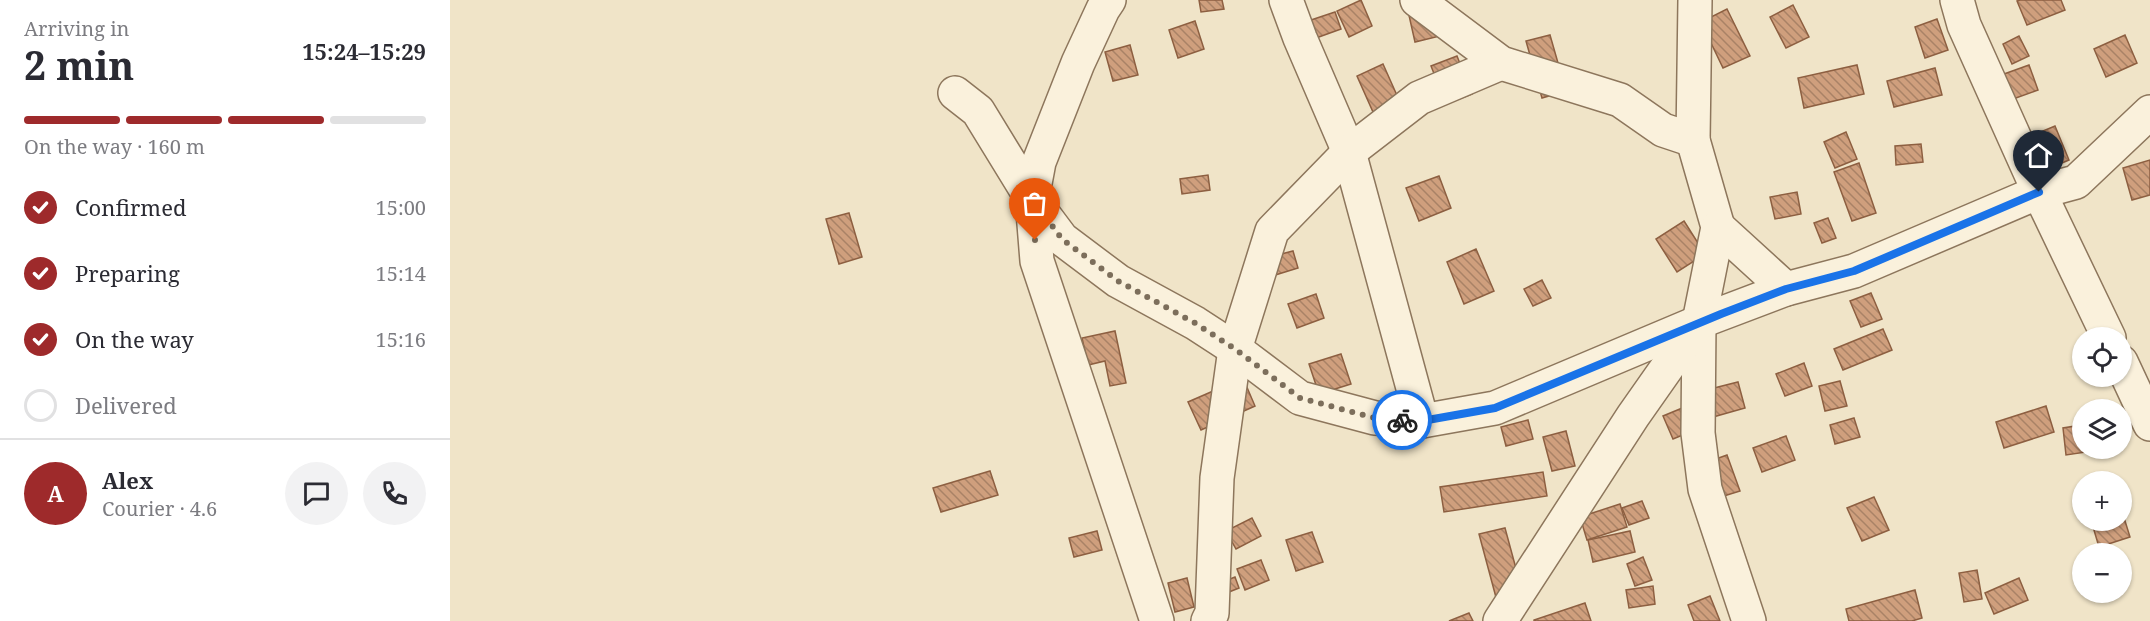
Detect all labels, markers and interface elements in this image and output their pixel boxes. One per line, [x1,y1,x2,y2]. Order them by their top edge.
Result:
text: Arriving in [24,15,129,42]
text: 15:24–15:29 [302,36,426,66]
text: 2 min [24,38,134,91]
pin [2013,130,2064,192]
text: On the way · 160 m [24,133,205,160]
icon: home [2022,139,2055,172]
pin [1009,178,1060,240]
icon: bag [1018,187,1051,220]
icon: check [24,191,57,224]
text: Confirmed [75,192,186,222]
text: 15:00 [376,194,426,221]
icon: check [24,257,57,290]
text: Preparing [75,258,180,288]
text: 15:14 [376,260,426,287]
icon: check [24,323,57,356]
text: On the way [75,324,194,354]
text: 15:16 [376,326,426,353]
map controls [2072,327,2132,603]
button: locate [2072,327,2132,387]
text: Delivered [75,390,177,420]
courier [1372,390,1432,450]
button: layers [2072,399,2132,459]
icon: bike [1386,404,1419,437]
button: chat [285,462,348,525]
button: phone [363,462,426,525]
text: Alex [102,465,153,495]
button: + [2072,471,2132,531]
text: A [47,478,64,508]
text: Courier · 4.6 [102,495,217,522]
button: − [2072,543,2132,603]

